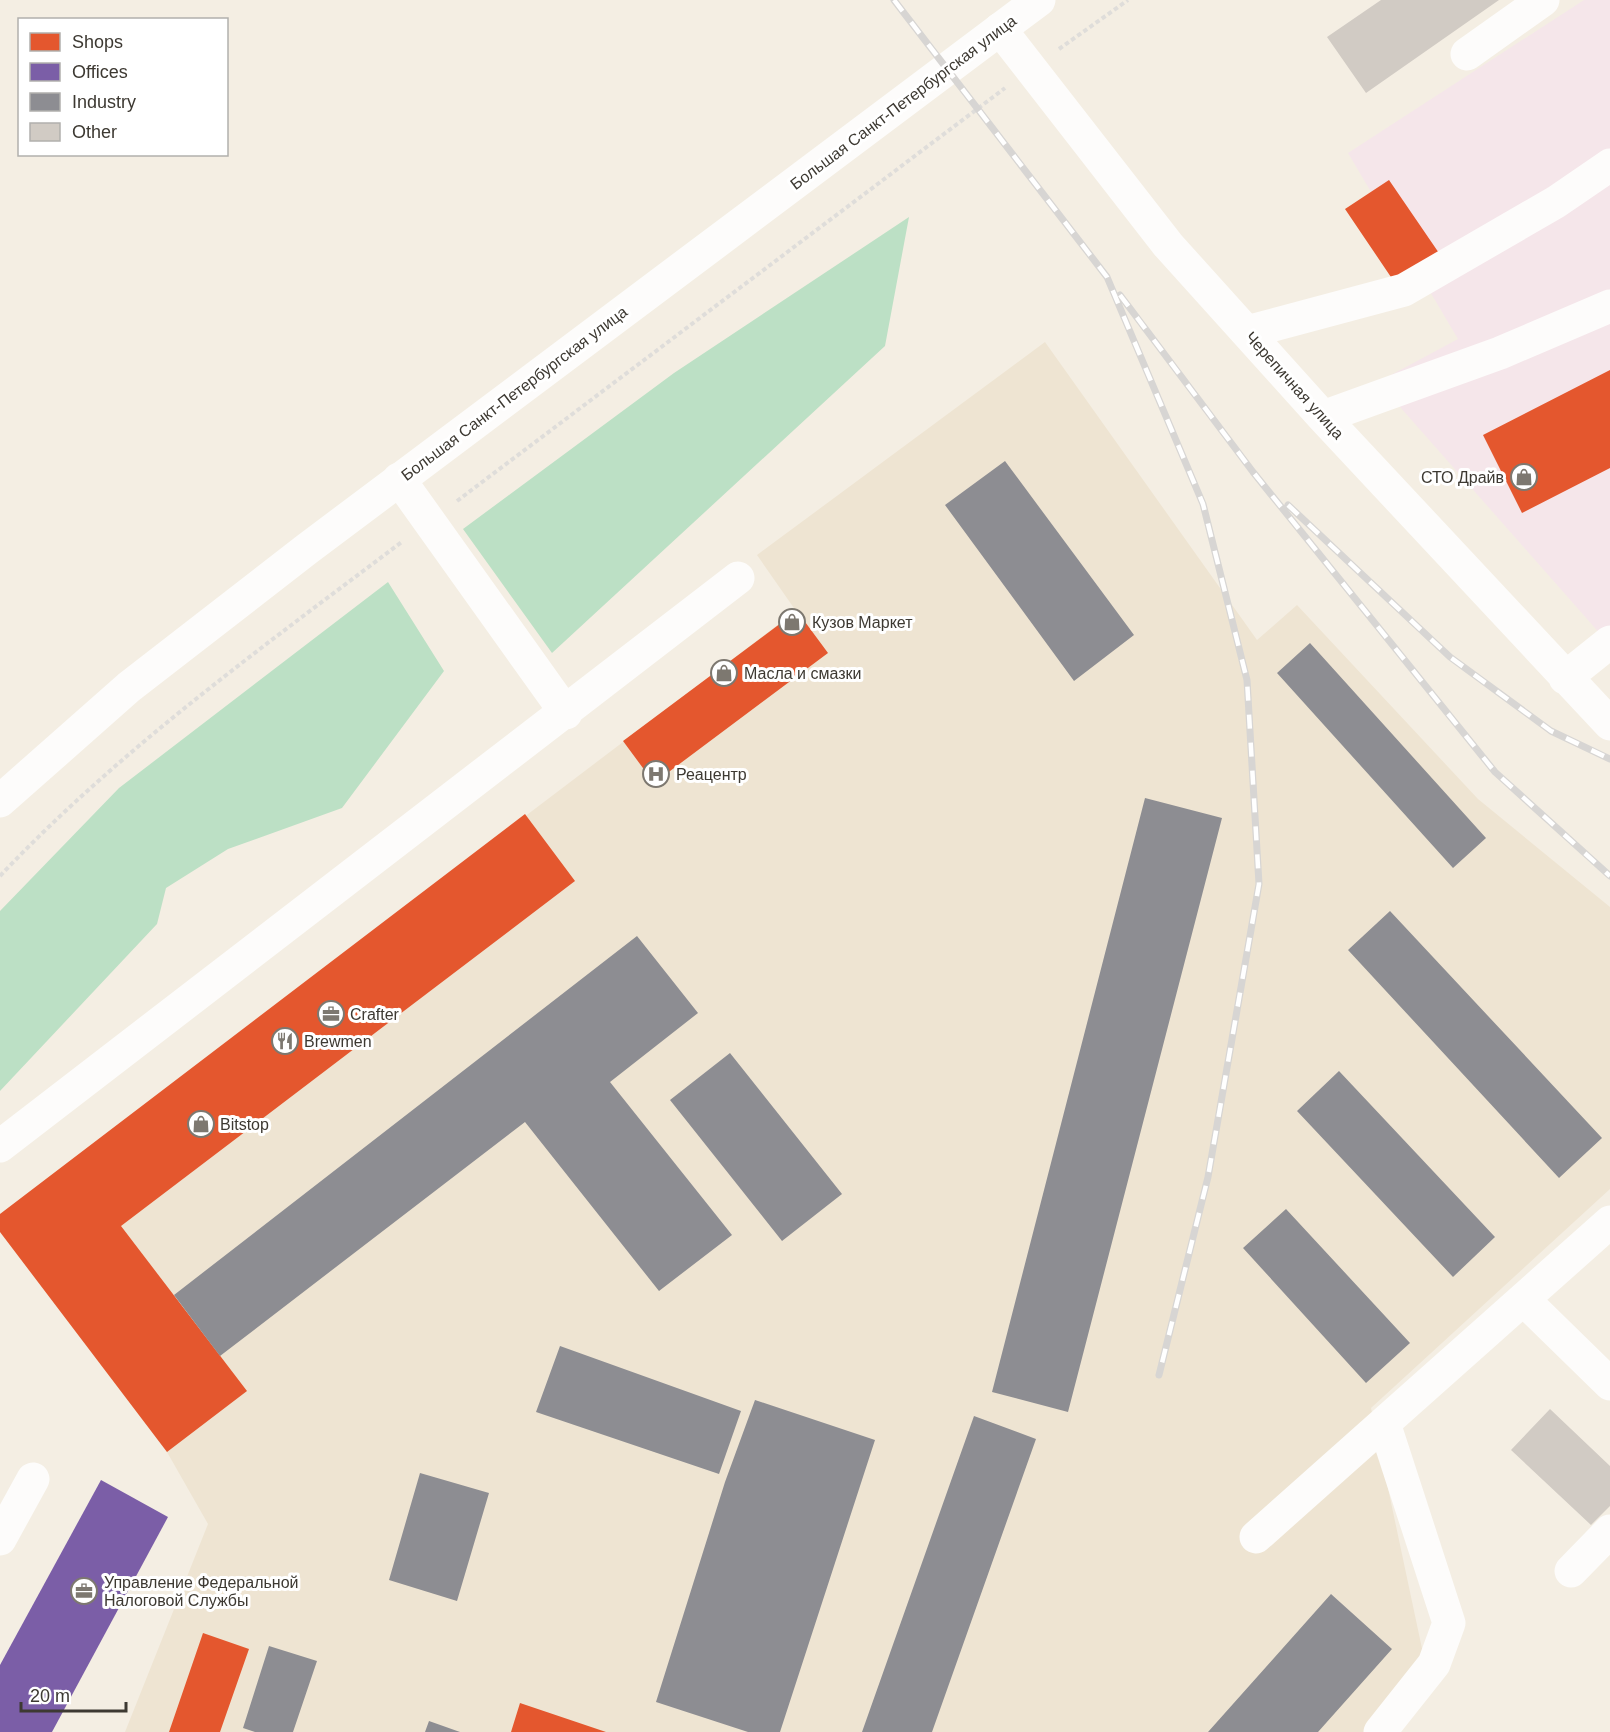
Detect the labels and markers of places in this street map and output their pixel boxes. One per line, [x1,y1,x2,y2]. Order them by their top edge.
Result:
shop icon: СТО Драйв [1509,462,1539,492]
place label: СТО Драйв [1421,469,1504,486]
shop icon: Кузов Маркет [777,607,807,637]
place label: Кузов Маркет [812,614,913,631]
shop icon: Масла и смазки [709,658,739,688]
place label: Масла и смазки [744,665,861,682]
hospital icon: Реацентр [641,759,671,789]
place label: Реацентр [676,766,747,783]
office icon: Crafter [316,999,346,1029]
place label: Crafter [350,1006,400,1023]
restaurant icon: Brewmen [270,1026,300,1056]
place label: Brewmen [304,1033,372,1050]
shop icon: Bitstop [186,1109,216,1139]
place label: Bitstop [220,1116,269,1133]
place label: Управление Федеральной Налоговой Службы [104,1574,298,1609]
office icon: Управление Федеральной Налоговой Службы [69,1576,99,1606]

